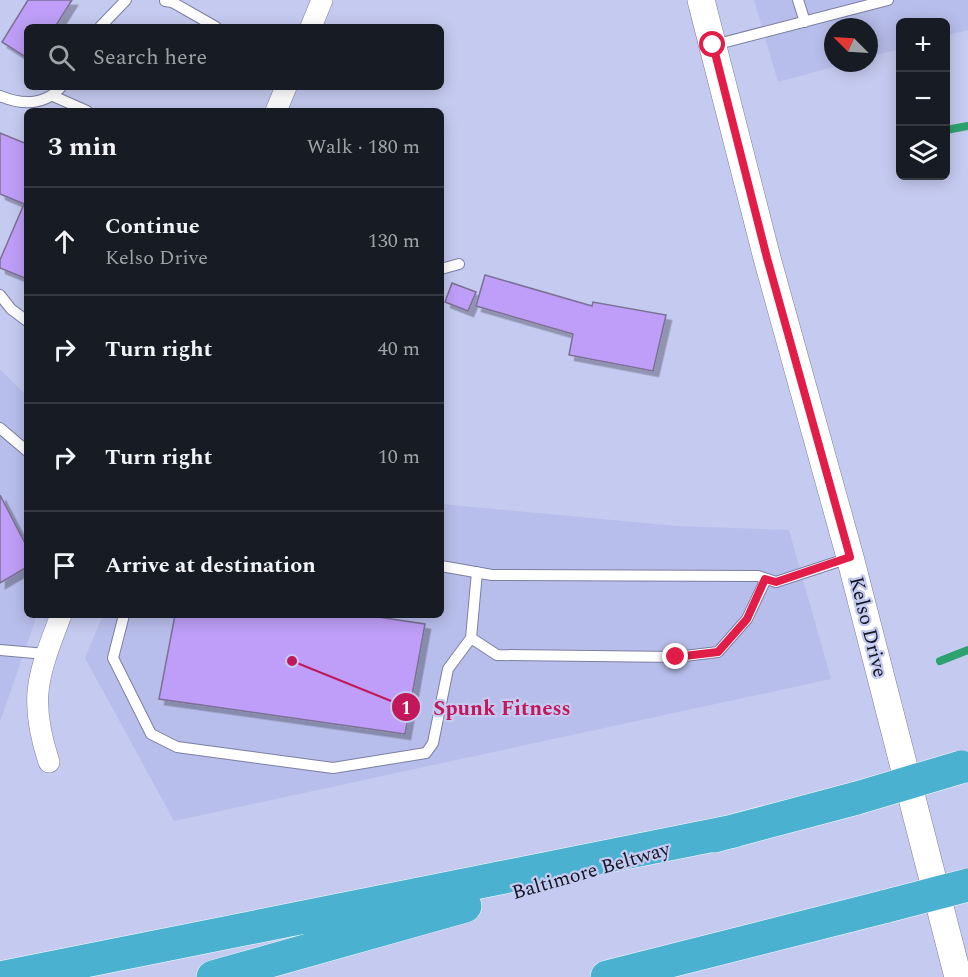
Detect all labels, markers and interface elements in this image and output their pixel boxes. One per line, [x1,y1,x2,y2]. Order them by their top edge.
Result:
north arrow [824,18,878,72]
map controls [896,18,950,180]
button: + [896,18,950,72]
search box [24,24,444,90]
route start [699,31,725,57]
icon: search [45,41,78,74]
text: Search here [93,41,207,74]
button: − [896,72,950,126]
button: layers [896,126,950,180]
text: 3 min [48,127,117,167]
text: Walk · 180 m [307,132,420,162]
text: Continue [105,210,200,243]
icon: ahead [48,225,81,258]
text: 130 m [368,226,420,256]
text: Kelso Drive [105,243,208,273]
icon: right [48,333,81,366]
text: Turn right [105,333,212,366]
text: 40 m [378,334,420,364]
icon: right [48,441,81,474]
text: Turn right [105,441,212,474]
text: 10 m [378,442,420,472]
icon: arrive [48,549,81,582]
text: Arrive at destination [105,549,316,582]
street label: Kelso Drive [841,573,895,681]
route end [662,643,688,669]
callout: Spunk Fitness [391,688,583,727]
text: Spunk Fitness [433,693,571,725]
text: 1 [401,695,411,722]
street label: Baltimore Beltway [509,834,675,908]

